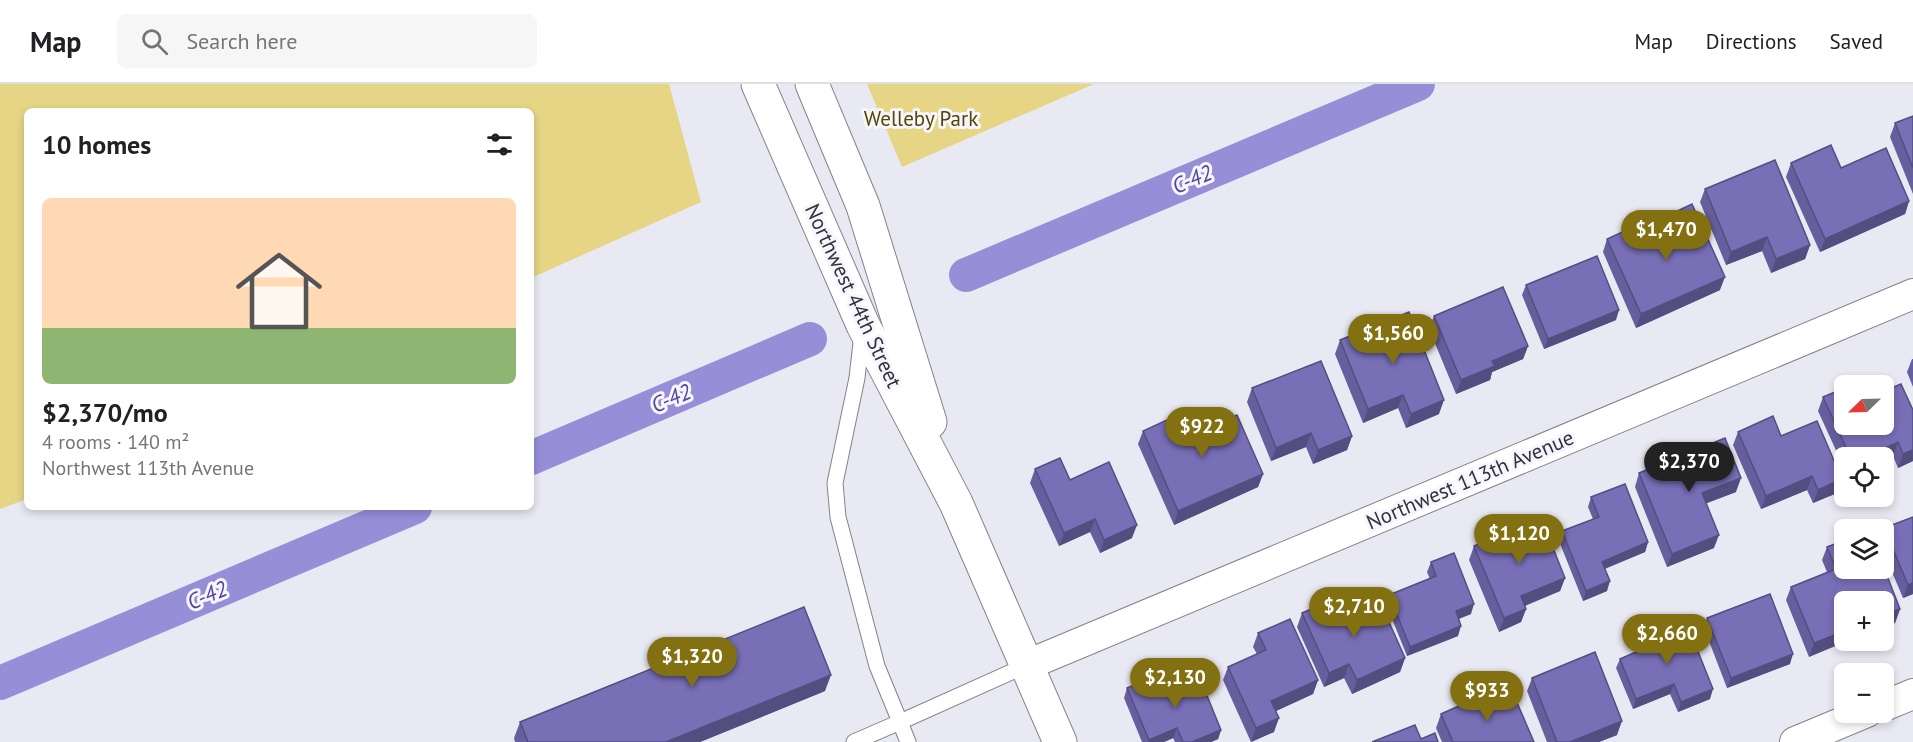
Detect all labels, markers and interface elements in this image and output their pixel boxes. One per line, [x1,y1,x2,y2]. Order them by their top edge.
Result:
search box [117,14,537,68]
text: Map [30,23,81,60]
icon: search [138,25,171,58]
text: Search here [186,27,297,55]
text: Map [1634,28,1673,55]
text: Directions [1706,28,1797,55]
text: Saved [1830,28,1883,55]
park label: Welleby Park [864,105,978,132]
text: 10 homes [42,128,151,161]
icon: filters [483,128,516,161]
water label: C-42 [1168,158,1217,200]
street label: Northwest 44th Street [799,199,908,392]
pin: $1,470 [1617,210,1715,261]
text: $1,470 [1635,216,1697,242]
icon: home [225,237,333,345]
pin: $1,560 [1344,314,1442,365]
text: $1,560 [1362,320,1424,346]
north arrow [1834,375,1894,435]
map controls [1834,375,1894,723]
water label: C-42 [647,377,696,419]
text: $2,370/mo [42,396,168,429]
pin: $922 [1166,407,1238,458]
text: $922 [1179,413,1225,439]
street label: Northwest 113th Avenue [1362,424,1578,535]
text: 4 rooms · 140 m² [42,429,189,455]
pin: $2,370 [1640,442,1738,493]
button: locate [1834,447,1894,507]
text: $2,370 [1658,448,1720,474]
text: Northwest 113th Avenue [42,455,254,481]
pin: $1,120 [1470,514,1568,565]
button: layers [1834,519,1894,579]
text: $1,120 [1488,520,1550,546]
water label: C-42 [183,574,232,616]
pin: $2,710 [1305,587,1403,638]
button: + [1834,591,1894,651]
text: $2,710 [1323,593,1385,619]
pin: $2,660 [1618,614,1716,665]
text: $2,660 [1636,620,1698,646]
pin: $1,320 [643,637,741,688]
text: $1,320 [661,643,723,669]
pin: $2,130 [1126,658,1224,709]
button: − [1834,663,1894,723]
text: $2,130 [1144,664,1206,690]
pin: $933 [1451,671,1523,722]
text: $933 [1464,677,1510,703]

